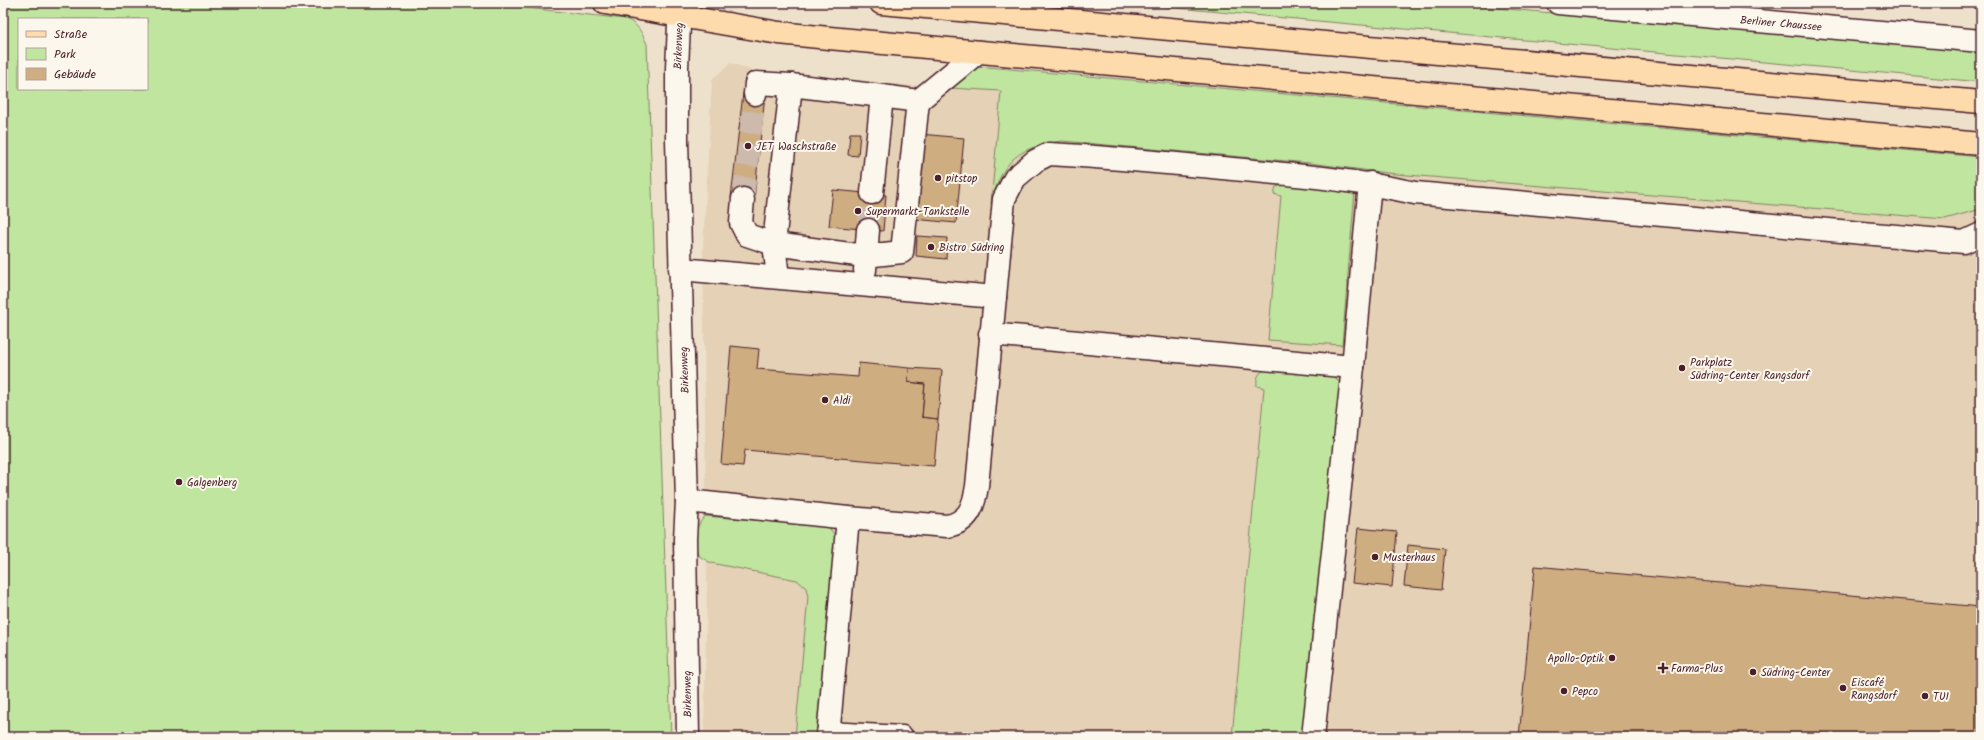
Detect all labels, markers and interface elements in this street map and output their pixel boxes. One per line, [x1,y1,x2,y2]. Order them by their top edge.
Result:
street label: Berliner Chaussee [1739,11,1823,37]
legend [18,18,148,90]
street label: Birkenweg [669,22,689,70]
text: Straße [54,25,88,44]
text: Park [54,45,76,64]
text: Gebäude [54,65,96,84]
place label: JET Waschstraße [756,138,836,156]
marker: JET Waschstraße [743,141,753,151]
place label: pitstop [945,170,978,188]
marker: pitstop [933,173,943,183]
place label: Supermarkt-Tankstelle [866,203,969,221]
marker: Supermarkt-Tankstelle [853,206,863,216]
place label: Bistro Südring [939,239,1005,257]
marker: Bistro Südring [926,242,936,252]
street label: Birkenweg [675,346,695,394]
place label: Parkplatz Südring-Center Rangsdorf [1690,354,1811,385]
marker: Parkplatz Südring-Center Rangsdorf [1677,363,1687,373]
place label: Aldi [833,392,851,410]
marker: Aldi [820,395,830,405]
place label: Galgenberg [187,474,237,492]
marker: Galgenberg [174,477,184,487]
place label: Musterhaus [1383,549,1436,567]
marker: Musterhaus [1370,552,1380,562]
place label: Apollo-Optik [1548,650,1605,668]
marker: Apollo-Optik [1607,653,1617,663]
place label: Farma-Plus [1671,660,1723,678]
marker: Farma-Plus [1658,663,1668,673]
place label: Südring-Center [1761,664,1832,682]
marker: Südring-Center [1748,667,1758,677]
street label: Birkenweg [679,670,697,718]
place label: Eiscafé Rangsdorf [1851,674,1898,705]
place label: Pepco [1572,683,1598,701]
marker: Eiscafé Rangsdorf [1838,683,1848,693]
marker: Pepco [1559,686,1569,696]
place label: TUI [1933,688,1949,706]
marker: TUI [1920,691,1930,701]

